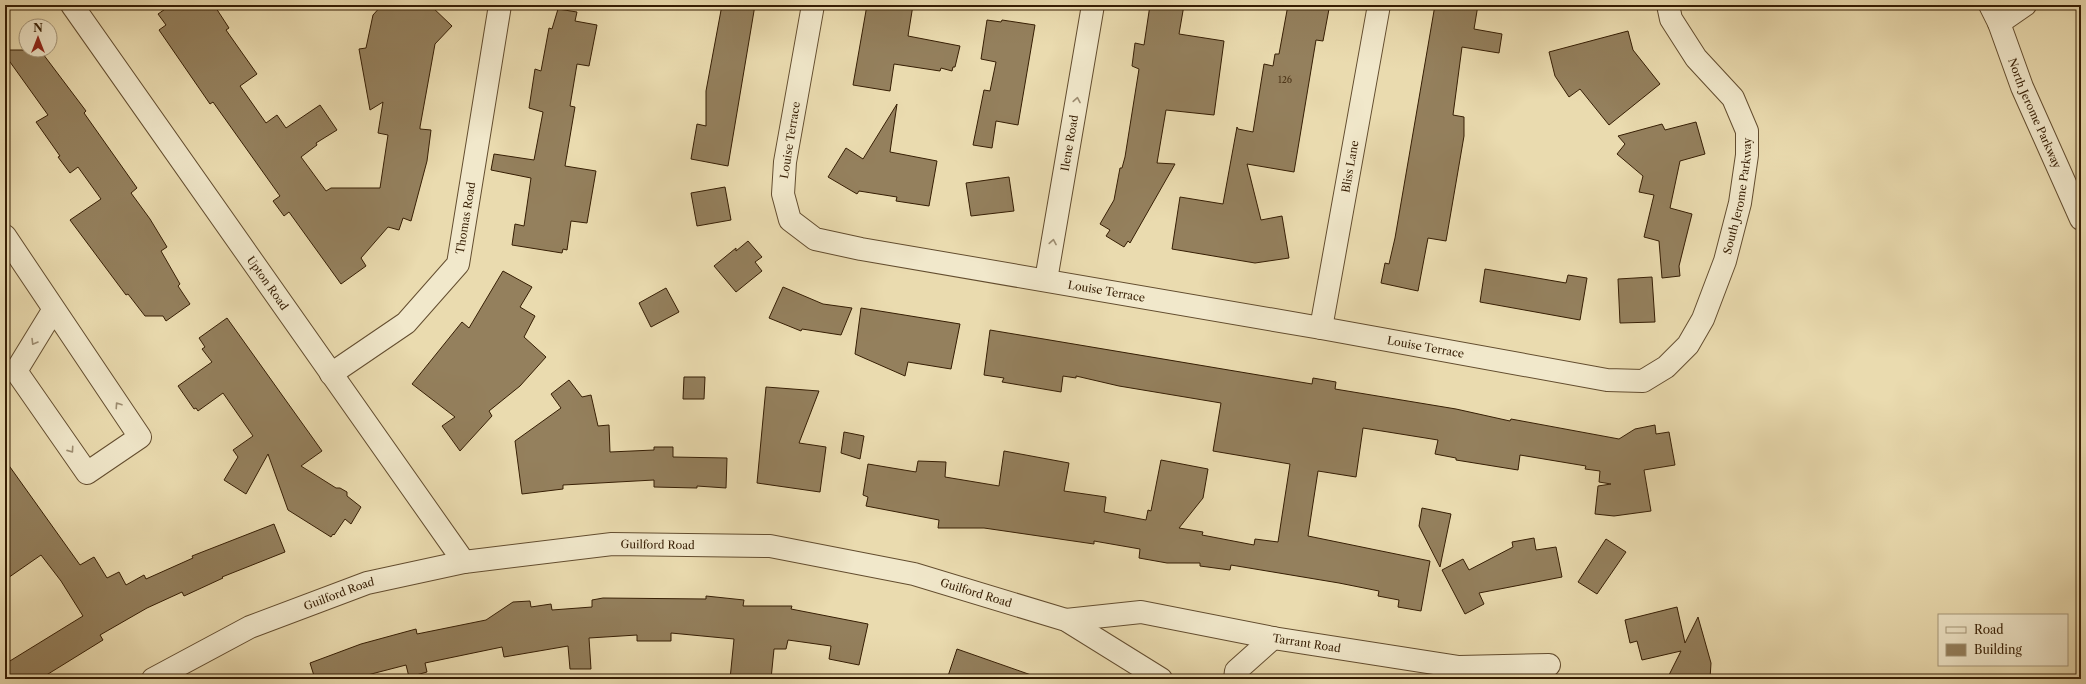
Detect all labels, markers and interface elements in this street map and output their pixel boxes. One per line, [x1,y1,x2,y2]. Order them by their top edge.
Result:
north arrow [18,18,58,58]
text: N [33,21,43,35]
street label: North Jerome Parkway [2005,56,2065,171]
house number: 126 [1278,74,1292,85]
one-way arrow [1072,97,1081,103]
street label: Louise Terrace [777,100,803,180]
street label: Ilene Road [1058,113,1081,172]
street label: South Jerome Parkway [1720,137,1754,256]
street label: Bliss Lane [1338,139,1362,194]
street label: Thomas Road [453,181,478,255]
one-way arrow [1048,239,1056,245]
street label: Upton Road [244,253,292,313]
street label: Louise Terrace [1067,278,1146,305]
street label: Louise Terrace [1386,333,1465,361]
one-way arrow [31,338,39,345]
one-way arrow [116,402,123,409]
one-way arrow [66,445,73,452]
street label: Guilford Road [620,537,695,552]
street label: Guilford Road [302,575,376,613]
street label: Guilford Road [939,575,1014,610]
legend [1938,614,2068,666]
text: Road [1974,622,2004,637]
street label: Tarrant Road [1271,631,1342,656]
text: Building [1974,642,2022,657]

